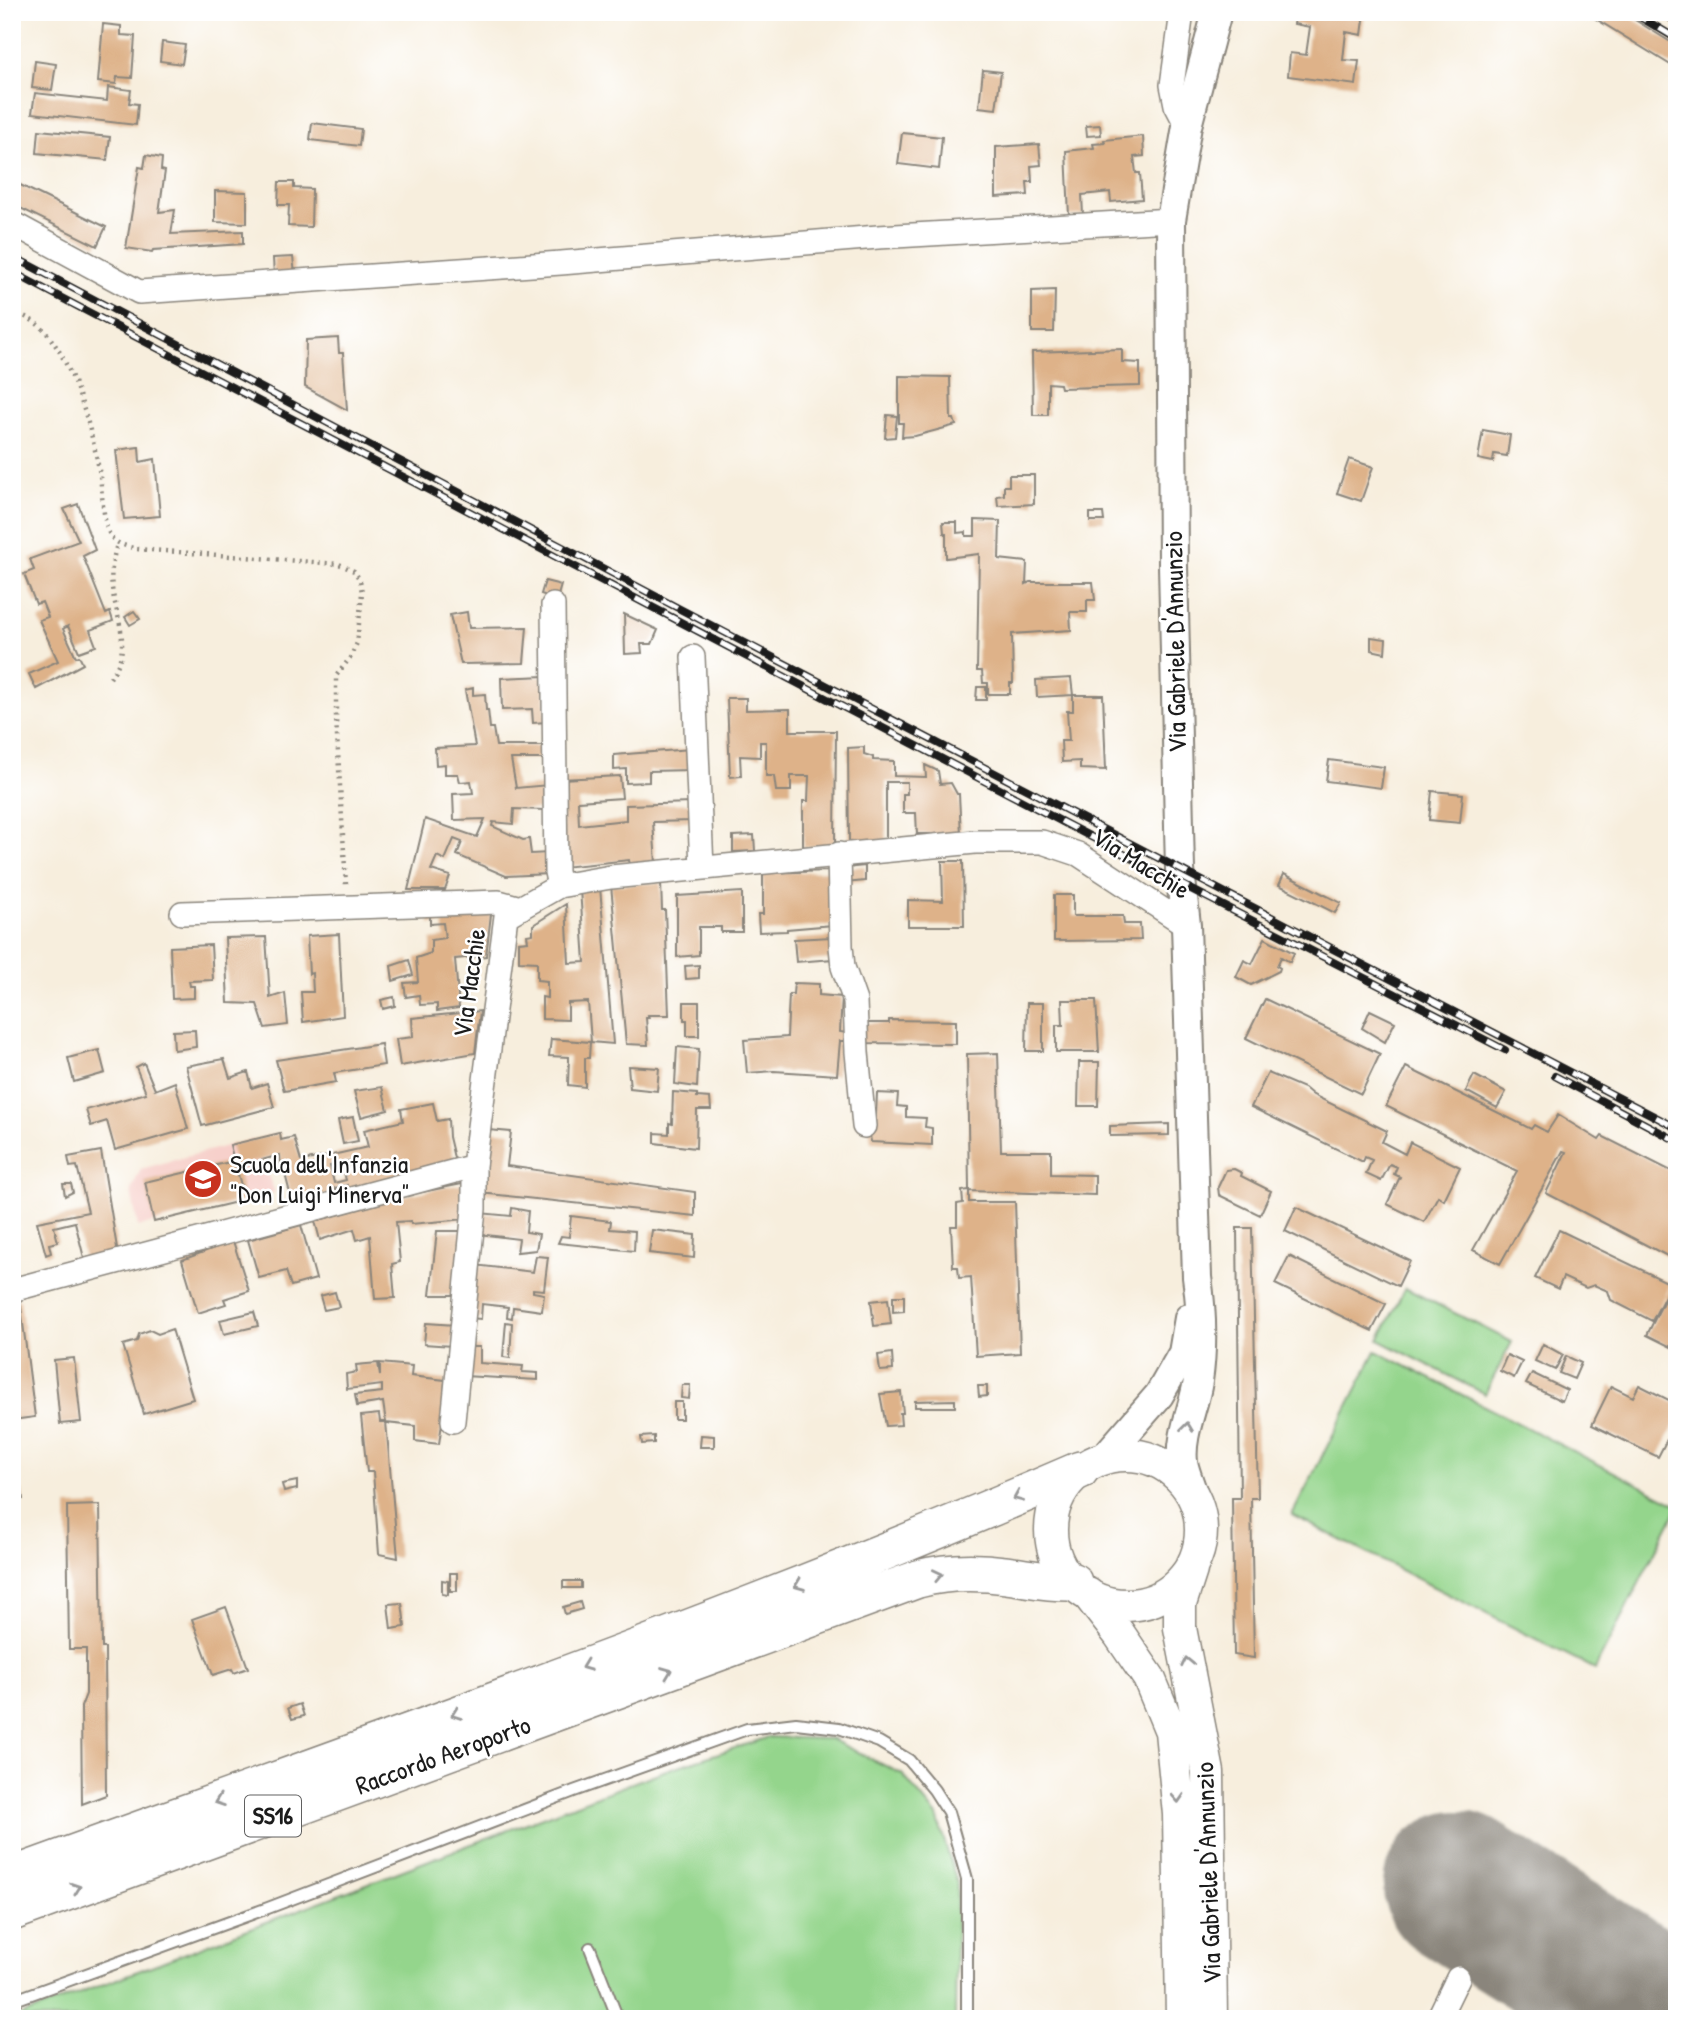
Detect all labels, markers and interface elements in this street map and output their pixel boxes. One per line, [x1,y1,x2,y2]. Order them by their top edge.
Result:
street label: Via Gabriele D'Annunzio [1155,531,1194,753]
street label: Via Macchie [1086,819,1197,906]
street label: Via Macchie [444,926,493,1040]
place label: Scuola dell'Infanzia "Don Luigi Minerva" [230,1146,410,1211]
school or university icon: Scuola dell'Infanzia "Don Luigi Minerva" [182,1158,224,1200]
one-way arrow [1180,1421,1195,1433]
one-way arrow [1013,1489,1025,1503]
one-way arrow [932,1568,944,1583]
one-way arrow [794,1577,806,1591]
one-way arrow [1181,1656,1196,1668]
one-way arrow [581,1658,593,1672]
one-way arrow [661,1666,673,1680]
one-way arrow [451,1706,463,1720]
street label: Raccordo Aeroporto [350,1707,535,1802]
street label: Via Gabriele D'Annunzio [1186,1762,1229,1984]
one-way arrow [214,1793,226,1807]
one-way arrow [1171,1793,1186,1804]
road number: SS16 [245,1796,301,1837]
one-way arrow [70,1882,82,1896]

